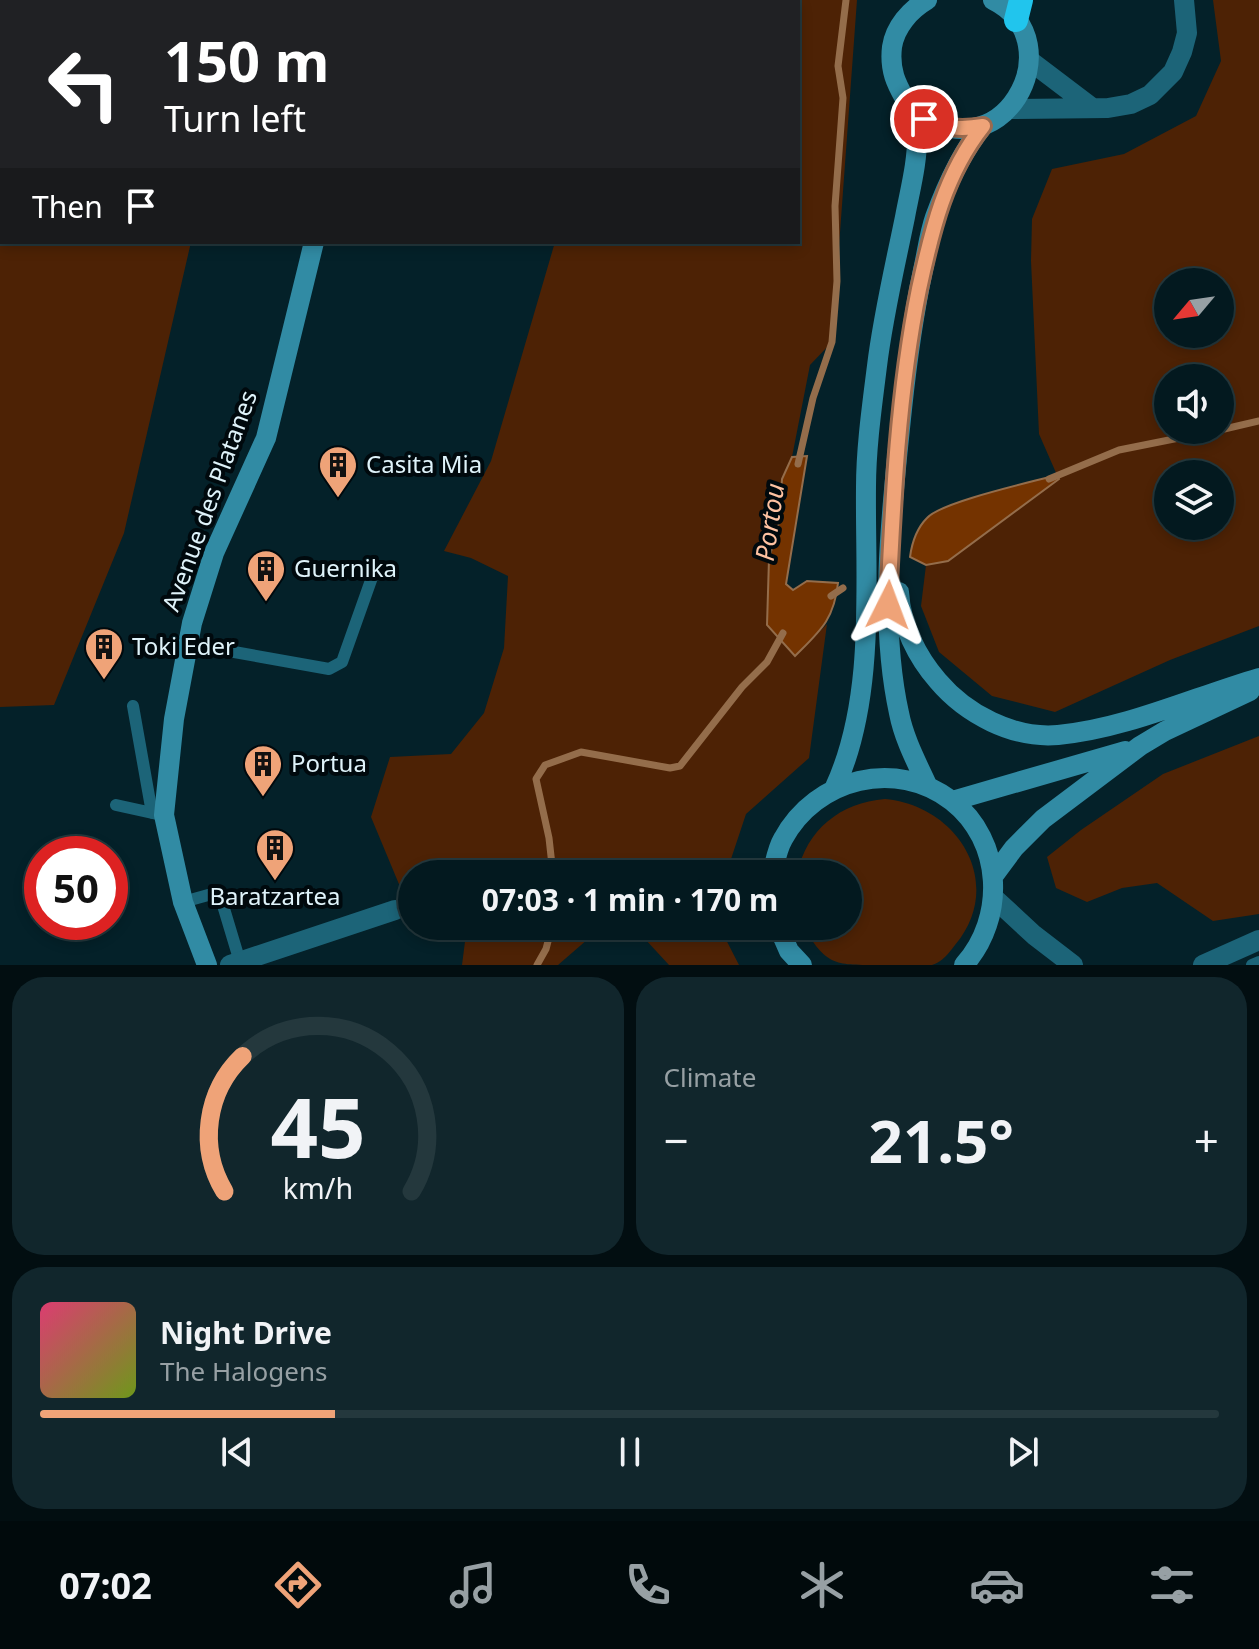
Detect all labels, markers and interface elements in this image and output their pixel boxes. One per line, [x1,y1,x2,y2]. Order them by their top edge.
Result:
text: 150 m [164,22,329,98]
icon: left [32,32,136,136]
pin [890,85,958,153]
text: Turn left [164,94,306,143]
icon: arrive [902,97,946,141]
icon: arrive [119,184,163,228]
text: Then [32,186,103,227]
north arrow [1154,268,1234,348]
map controls [1154,268,1234,540]
button: sound [1154,364,1234,444]
street label: Avenue des Platanes [153,386,264,615]
building icon: Casita Mia [317,444,359,499]
place label: Casita Mia [366,447,482,480]
button: layers [1154,460,1234,540]
water label: Portou [746,481,792,563]
building icon: Guernika [245,548,287,603]
place label: Guernika [294,551,397,584]
position arrow [846,563,930,647]
building icon: Toki Eder [83,626,125,681]
place label: Toki Eder [132,629,235,662]
building icon: Portua [242,743,284,798]
place label: Portua [291,746,367,779]
building icon: Baratzartea [254,827,296,882]
speed limit sign: 50 [24,836,128,940]
place label: Baratzartea [210,879,340,912]
text: 07:03 · 1 min · 170 m [482,879,778,920]
text: Climate [664,1059,756,1095]
text: 45 [270,1069,365,1182]
text: 21.5° [869,1099,1014,1181]
text: − [664,1110,689,1170]
text: + [1194,1110,1219,1170]
text: km/h [283,1168,353,1207]
text: Night Drive [160,1312,332,1353]
text: The Halogens [160,1353,327,1389]
icon: previous [215,1430,259,1474]
icon: pause [608,1430,652,1474]
icon: next [1001,1430,1045,1474]
icon: directions [270,1557,326,1613]
icon: music [445,1557,501,1613]
icon: phone [620,1557,676,1613]
icon: climate [794,1557,850,1613]
icon: car [969,1557,1025,1613]
icon: filters [1144,1557,1200,1613]
text: 07:02 [59,1561,152,1610]

